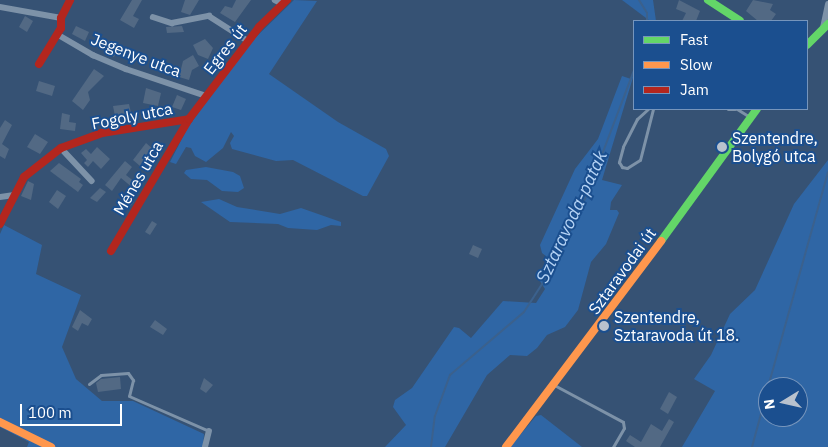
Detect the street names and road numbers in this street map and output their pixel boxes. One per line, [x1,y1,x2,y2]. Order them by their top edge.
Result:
street label: Egres út [199,20,251,78]
street label: Jegenye utca [88,29,184,81]
street label: Fogoly utca [90,99,174,133]
street label: Ménes utca [109,137,167,219]
street label: Sztaravodai út [584,224,660,318]

